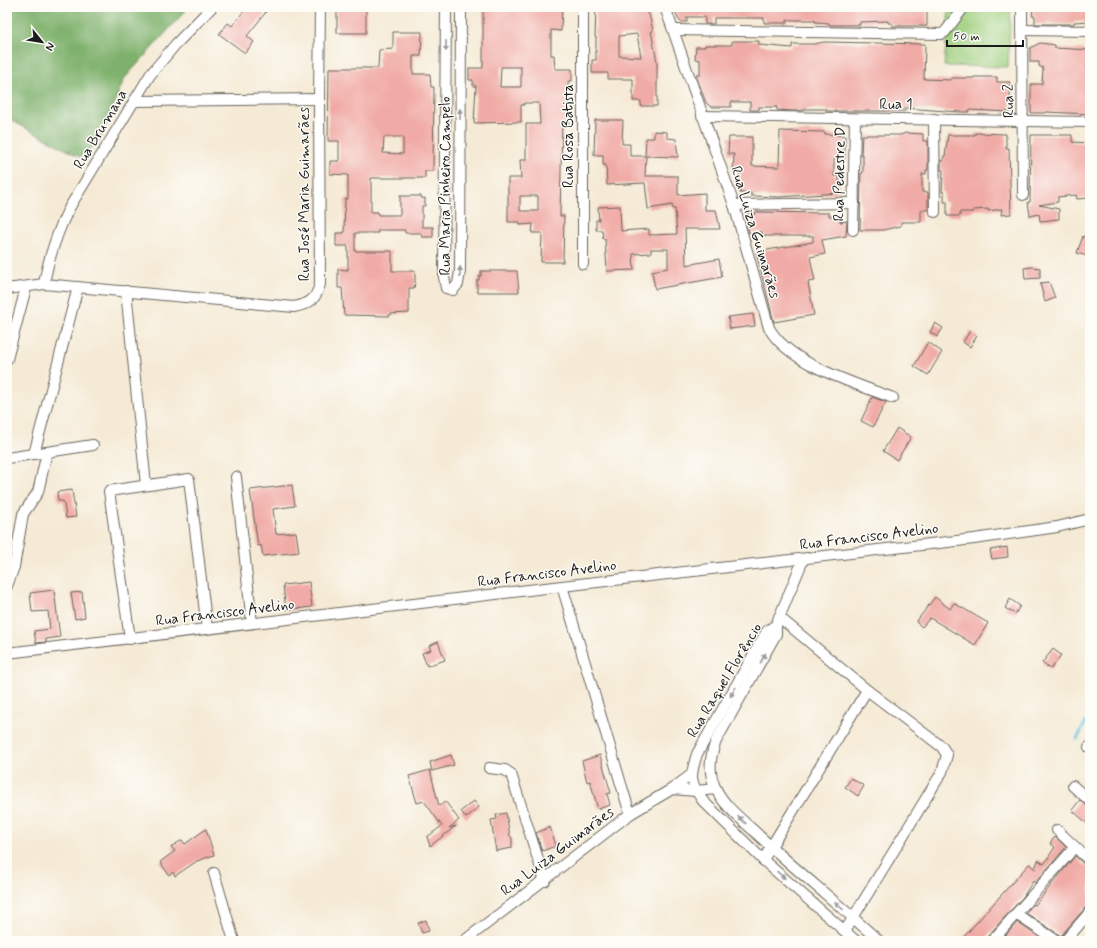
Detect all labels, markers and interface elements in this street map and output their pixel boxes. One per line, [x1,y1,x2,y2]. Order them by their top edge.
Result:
north arrow [22,22,62,62]
scale bar [947,22,1023,48]
text: 50 m [953,29,980,45]
text: N [42,40,58,53]
one-way arrow [442,40,449,52]
street label: Rua Rosa Batista [559,84,579,188]
street label: Rua 2 [999,84,1019,118]
street label: Rua Brumana [69,86,132,173]
street label: Rua 1 [879,95,913,115]
street label: Rua Maria Pinheiro Campelo [436,96,456,275]
street label: Rua José Maria Guimarães [295,106,315,281]
one-way arrow [457,107,463,120]
street label: Rua Pedestre D [829,127,851,222]
street label: Rua Luiza Guimarães [725,164,785,301]
one-way arrow [456,266,463,278]
street label: Rua Francisco Avelino [799,519,940,555]
street label: Rua Francisco Avelino [477,556,618,592]
street label: Rua Francisco Avelino [155,595,296,631]
street label: Rua Raquel Florêncio [683,619,767,742]
one-way arrow [759,652,766,664]
one-way arrow [729,686,736,698]
street label: Rua Luiza Guimarães [497,802,619,901]
one-way arrow [737,815,747,824]
one-way arrow [776,871,786,880]
one-way arrow [834,901,844,910]

